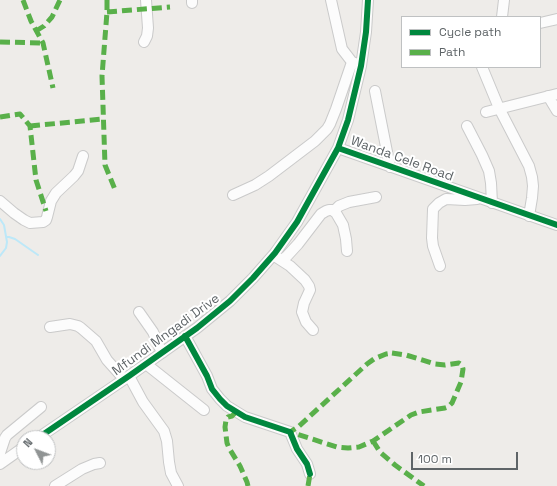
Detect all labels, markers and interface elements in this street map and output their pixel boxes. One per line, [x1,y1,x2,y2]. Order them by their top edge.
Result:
legend [401,16,541,68]
text: Cycle path [439,24,501,40]
text: Path [439,44,465,60]
street label: Wanda Cele Road [349,133,455,185]
street label: Mfundi Mngadi Drive [109,291,223,379]
north arrow [16,430,56,470]
text: N [20,435,35,450]
scale bar [413,444,520,470]
text: 100 m [418,451,452,467]

